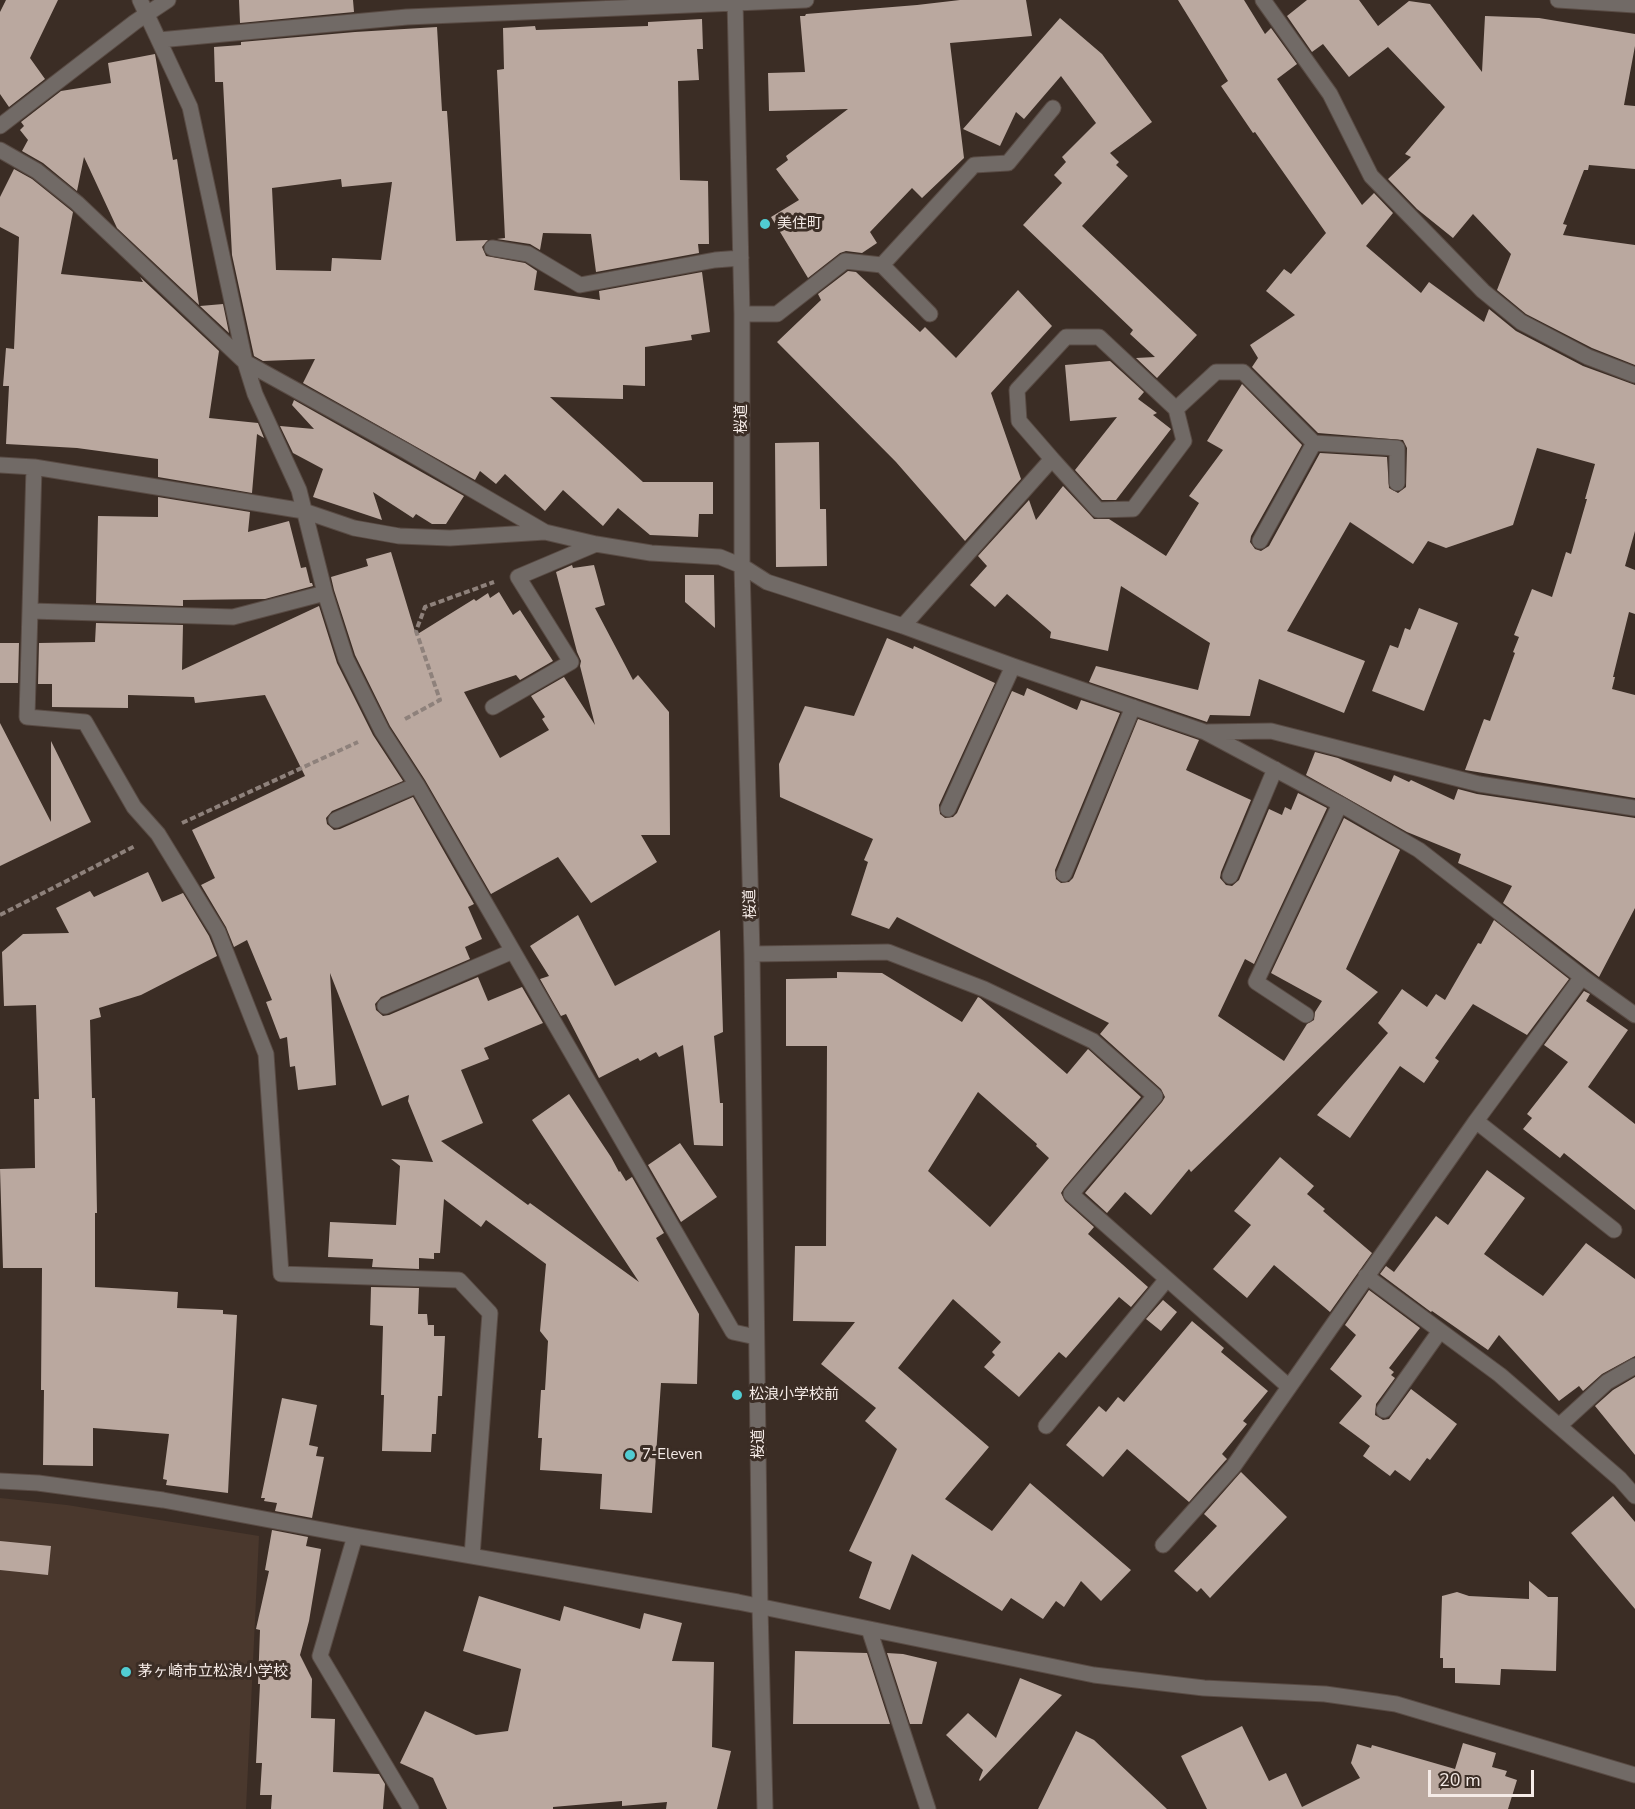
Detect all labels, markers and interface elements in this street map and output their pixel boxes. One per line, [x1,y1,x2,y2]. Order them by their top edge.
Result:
place label: 美住町 [777,215,822,233]
marker: 美住町 [758,217,772,231]
street label: 桜道 [733,404,751,434]
street label: 桜道 [742,889,760,919]
place label: 松浪小学校前 [749,1386,839,1404]
marker: 松浪小学校前 [730,1388,744,1402]
street label: 桜道 [750,1429,768,1459]
place label: 7-Eleven [642,1446,702,1464]
marker: 7-Eleven [623,1448,637,1462]
place label: 茅ヶ崎市立松浪小学校 [138,1663,288,1681]
marker: 茅ヶ崎市立松浪小学校 [119,1665,133,1679]
scale bar [1431,1758,1538,1796]
text: 20 m [1439,1768,1481,1792]

